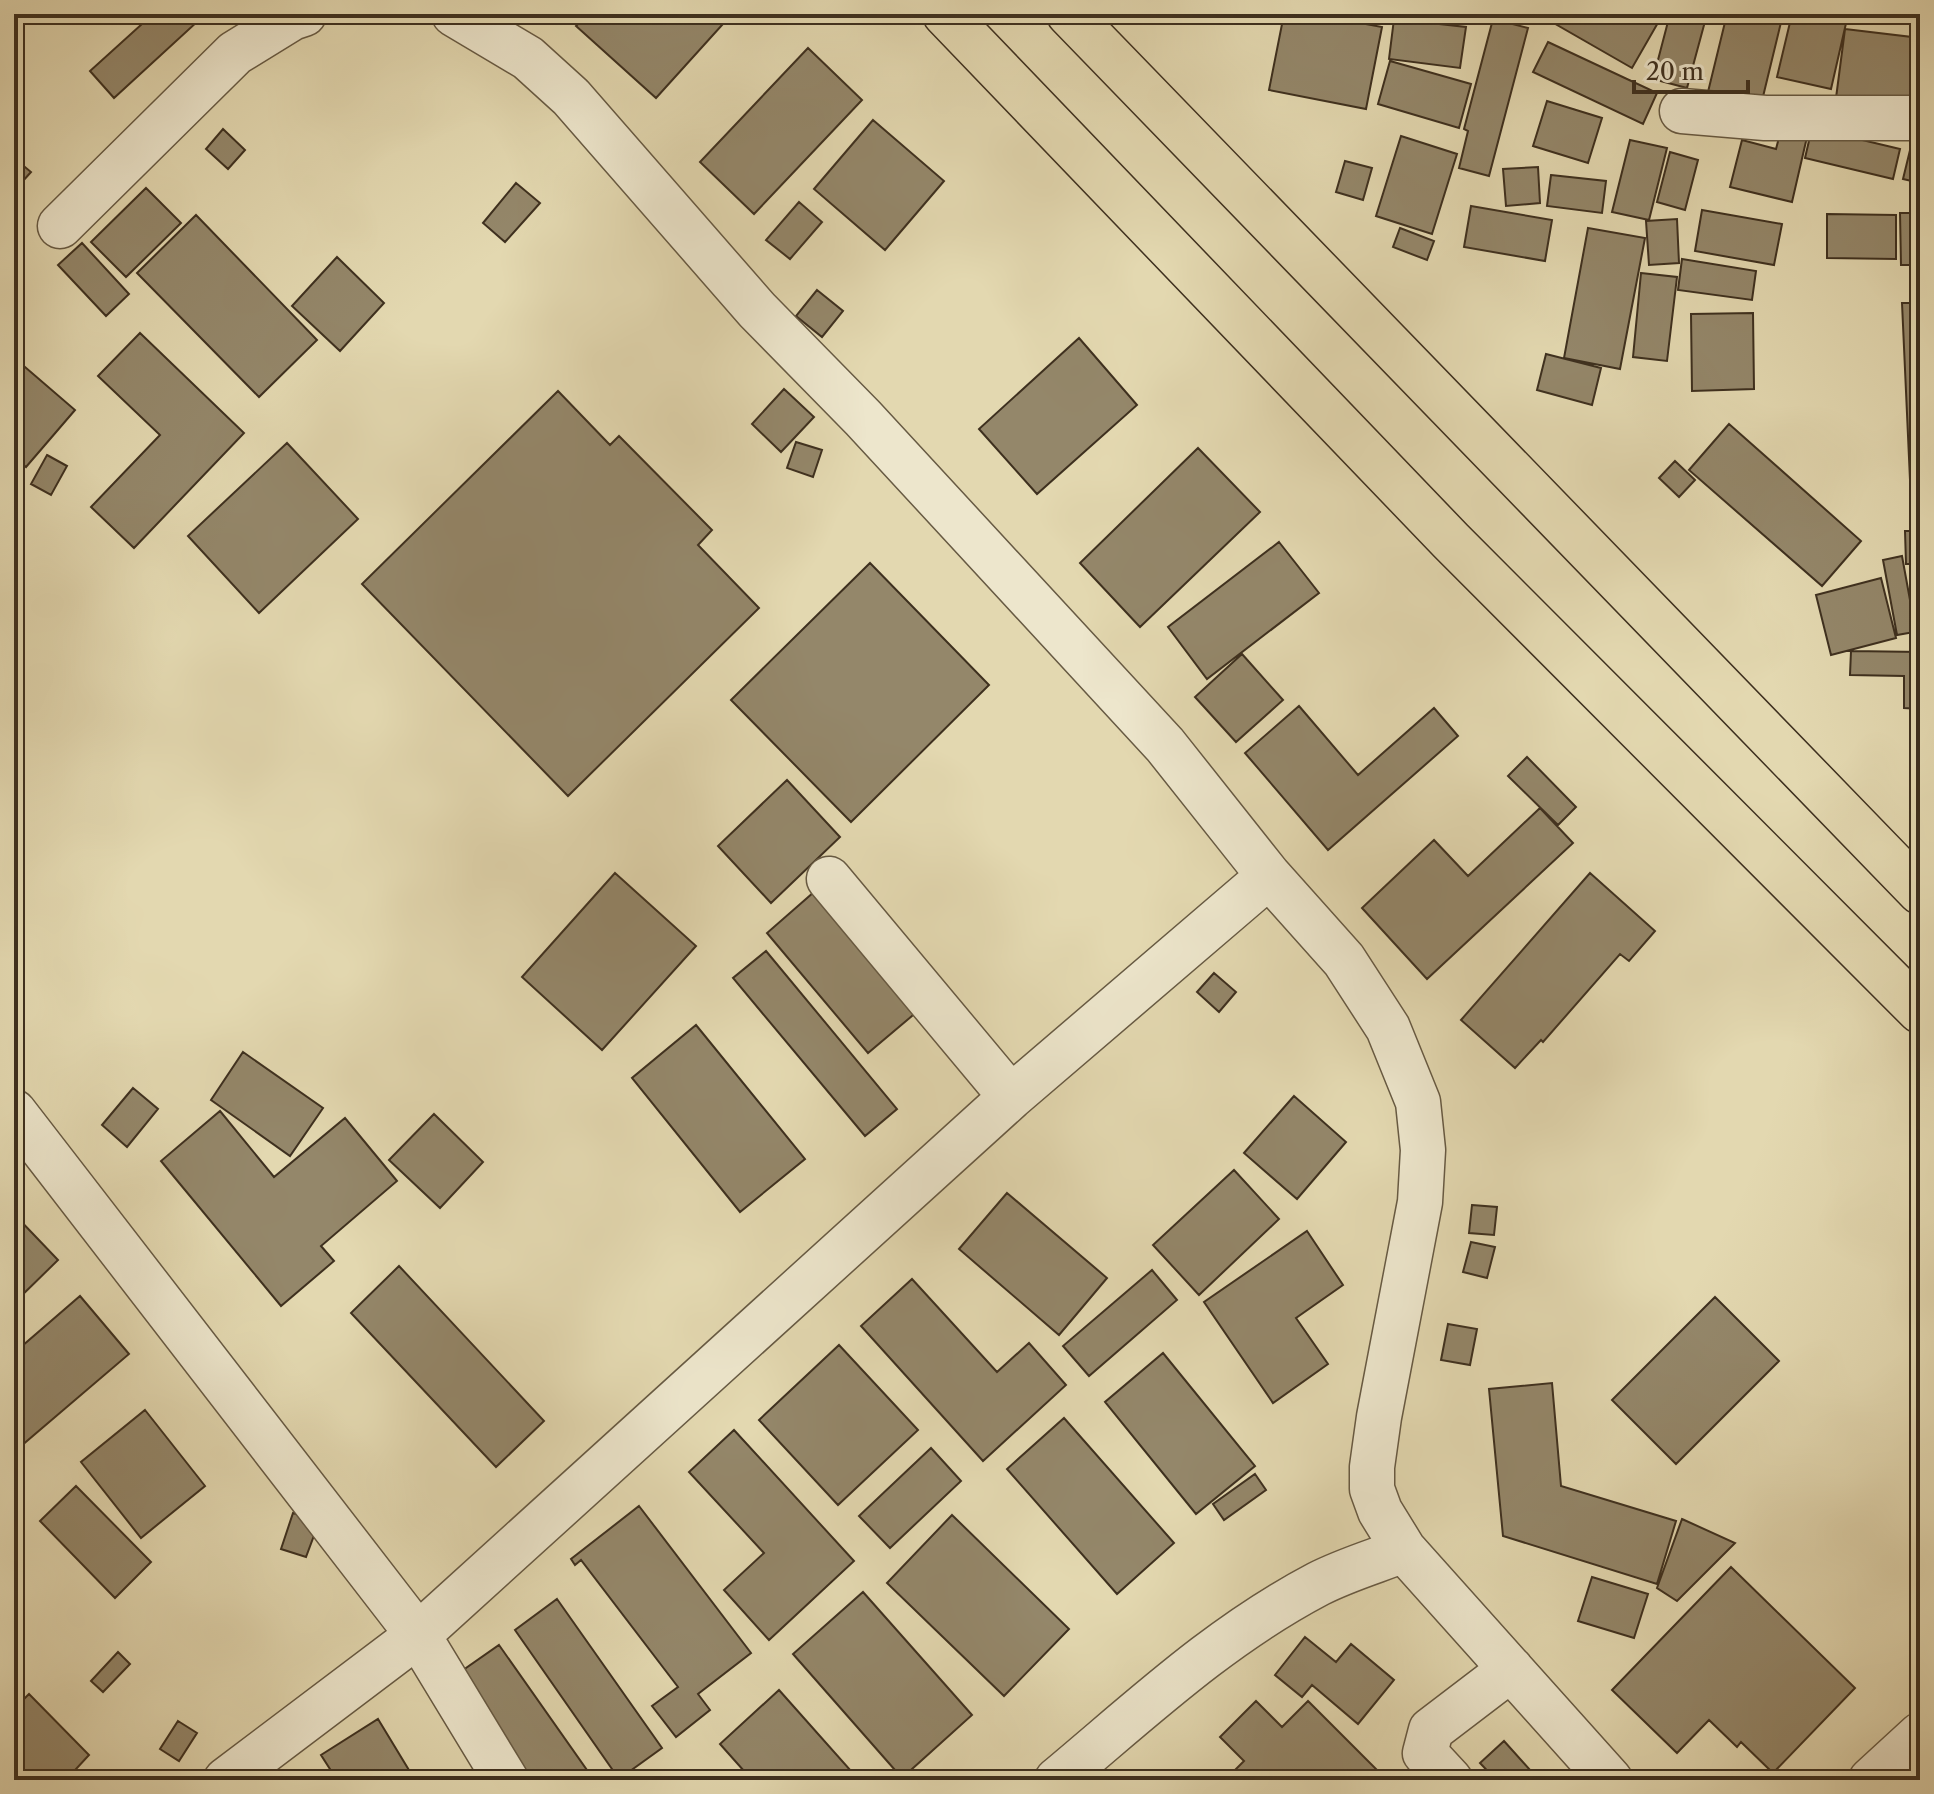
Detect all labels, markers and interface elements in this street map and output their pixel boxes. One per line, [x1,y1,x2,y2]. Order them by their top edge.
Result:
scale bar [1634,44,1748,94]
text: 20 m [1646,57,1704,86]

